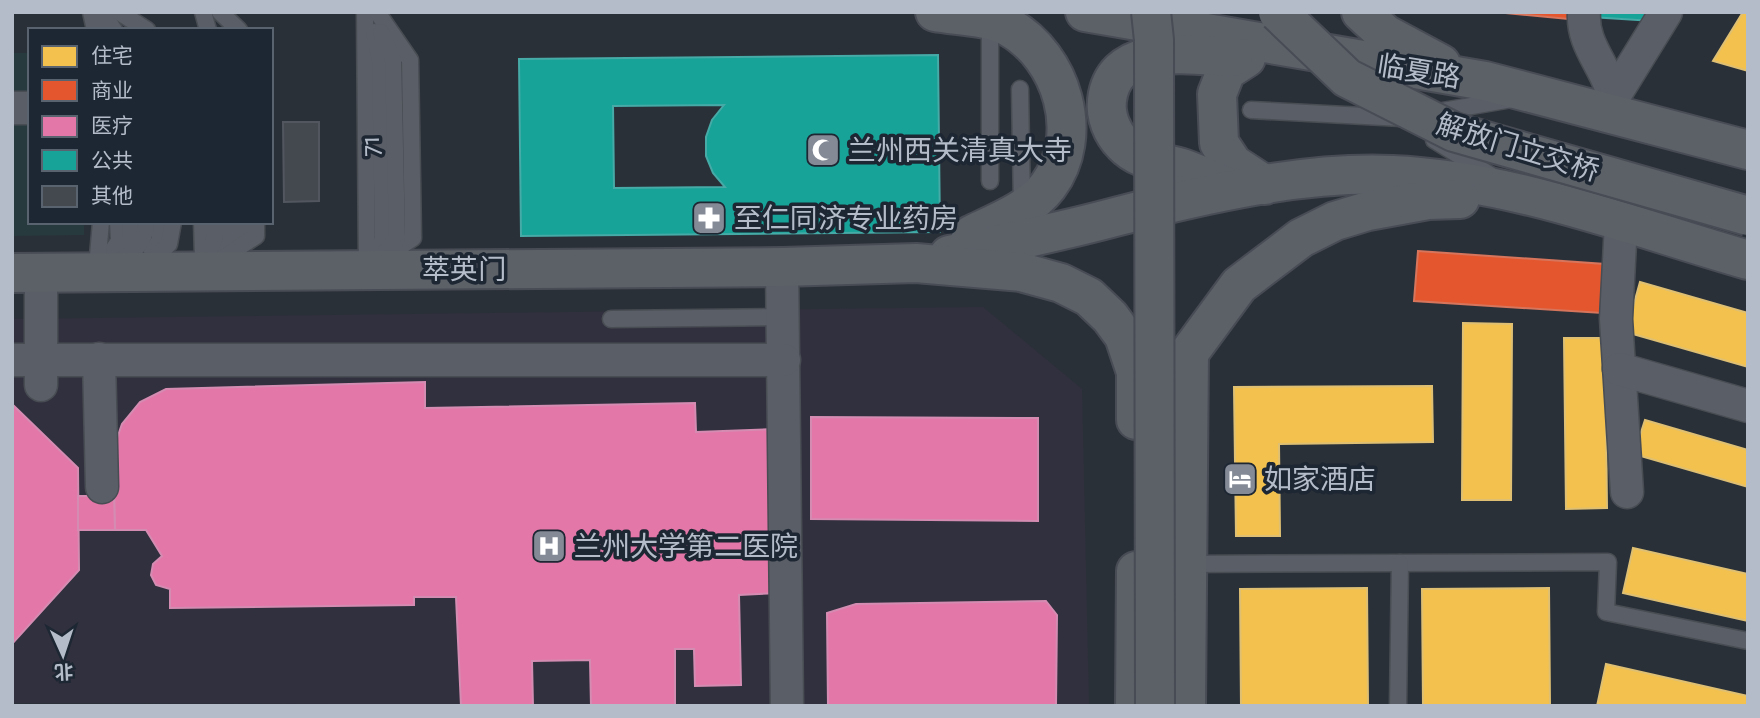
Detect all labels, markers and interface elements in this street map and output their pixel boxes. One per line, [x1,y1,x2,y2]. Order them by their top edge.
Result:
legend [28,28,273,224]
text: 住宅 [91,45,133,67]
street label: 临夏路 [1375,51,1463,93]
text: 商业 [91,80,133,102]
street label: 解放门立交桥 [1433,109,1602,187]
text: 医疗 [91,115,133,137]
mosque icon: 兰州西关清真大寺 [804,131,842,169]
street label: 71 [357,135,385,157]
place label: 兰州西关清真大寺 [848,136,1072,166]
text: 公共 [91,150,133,172]
text: 其他 [91,185,133,207]
pharmacy icon: 至仁同济专业药房 [690,199,728,237]
place label: 至仁同济专业药房 [734,204,958,234]
street label: 萃英门 [422,255,506,285]
hotel icon: 如家酒店 [1221,460,1259,498]
place label: 如家酒店 [1264,465,1376,495]
hospital icon: 兰州大学第二医院 [530,527,568,565]
place label: 兰州大学第二医院 [574,532,798,562]
north arrow [28,620,98,690]
text: 北 [54,660,74,681]

